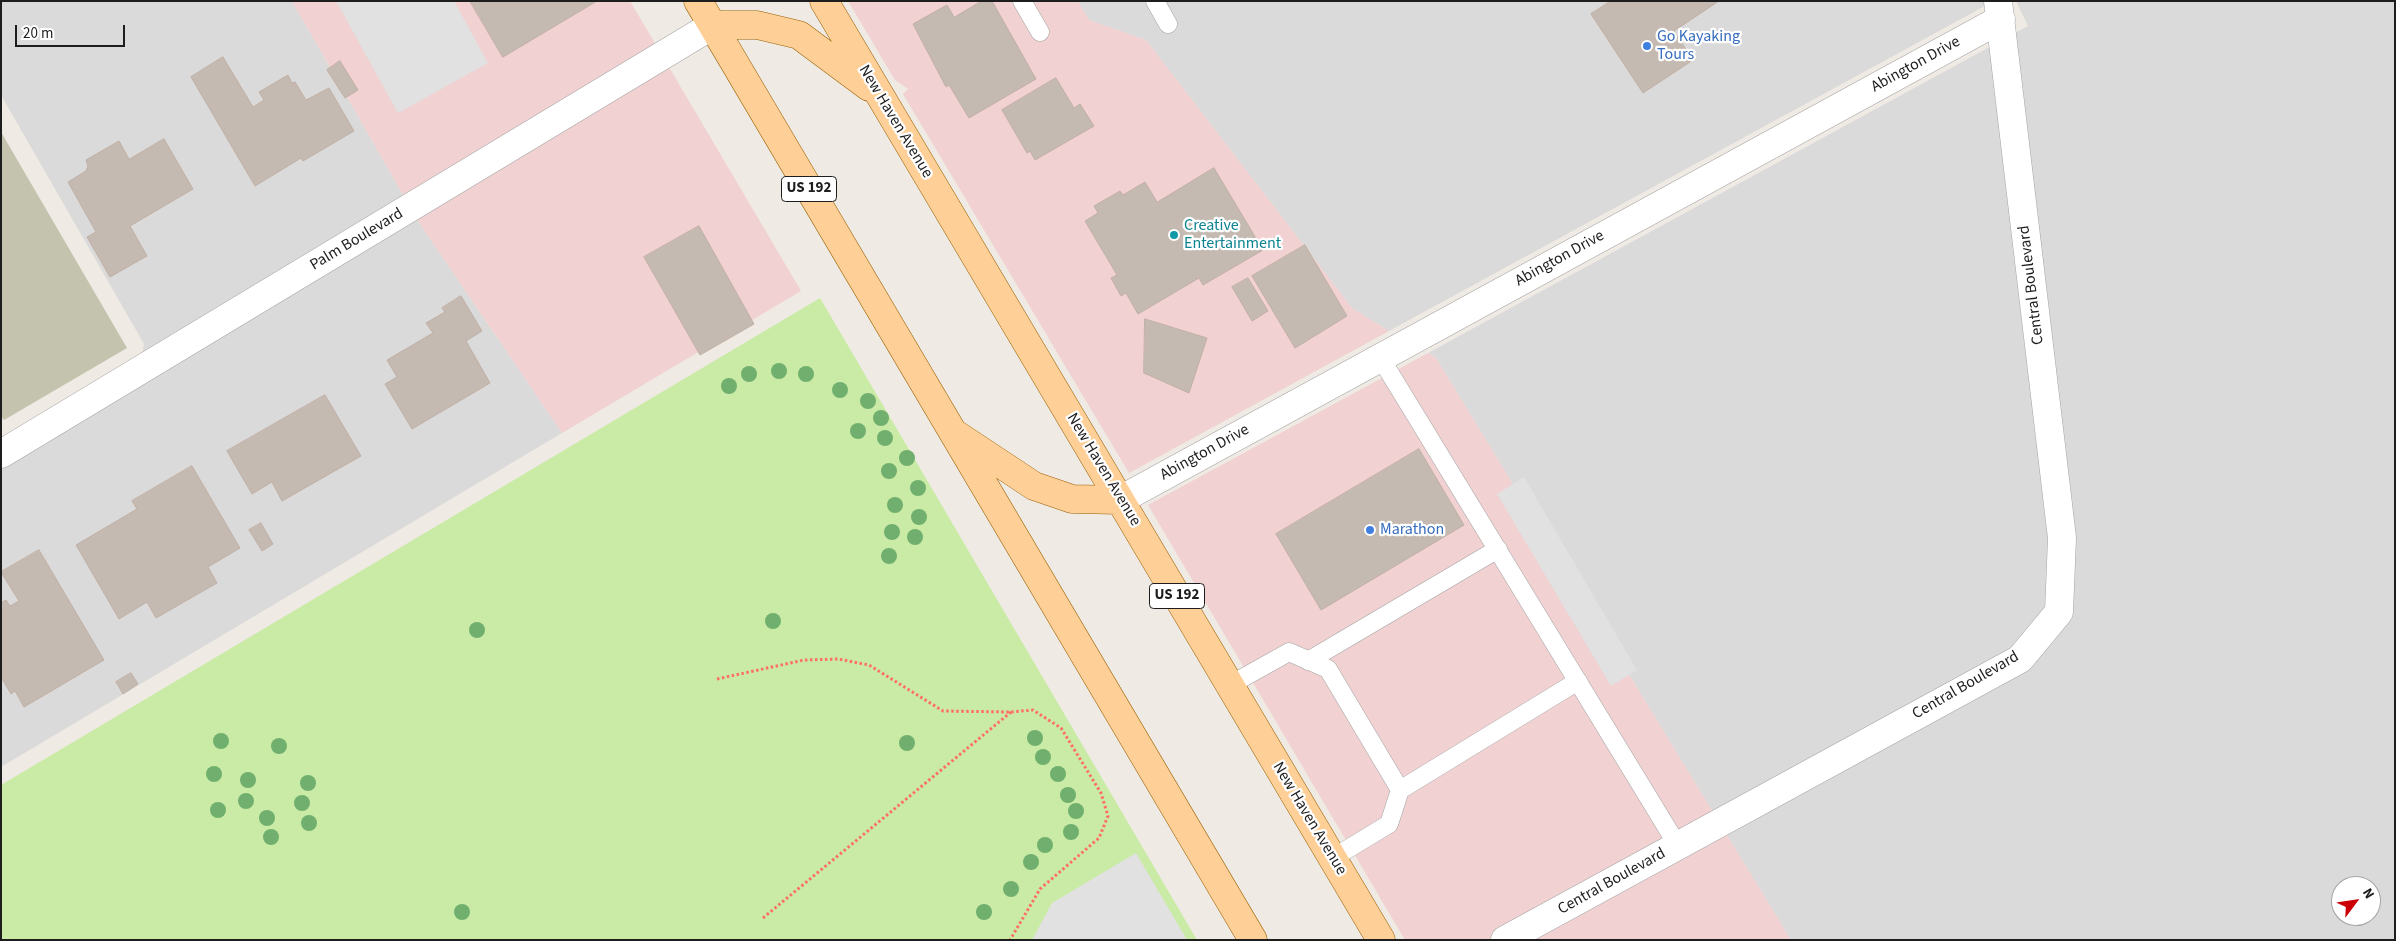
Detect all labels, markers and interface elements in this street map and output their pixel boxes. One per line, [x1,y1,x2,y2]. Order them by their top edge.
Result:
scale bar [18,15,128,47]
text: 20 m [23,23,53,44]
place label: Go Kayaking Tours [1657,27,1740,65]
street label: Abington Drive [1868,33,1964,97]
marker: Go Kayaking Tours [1641,40,1653,52]
street label: New Haven Avenue [854,62,936,182]
road number: US 192 [782,176,836,202]
street label: Palm Boulevard [307,205,407,275]
place label: Creative Entertainment [1184,216,1281,254]
street label: Central Boulevard [2015,224,2049,346]
street label: Abington Drive [1512,227,1608,291]
marker: Creative Entertainment [1168,229,1180,241]
street label: New Haven Avenue [1062,410,1144,530]
street label: Abington Drive [1157,421,1253,485]
place label: Marathon [1380,520,1444,540]
marker: Marathon [1364,524,1376,536]
road number: US 192 [1150,584,1204,608]
street label: Central Boulevard [1909,648,2023,724]
street label: New Haven Avenue [1268,759,1350,879]
street label: Central Boulevard [1555,844,1669,920]
north arrow [2331,876,2381,926]
text: N [2357,885,2379,903]

